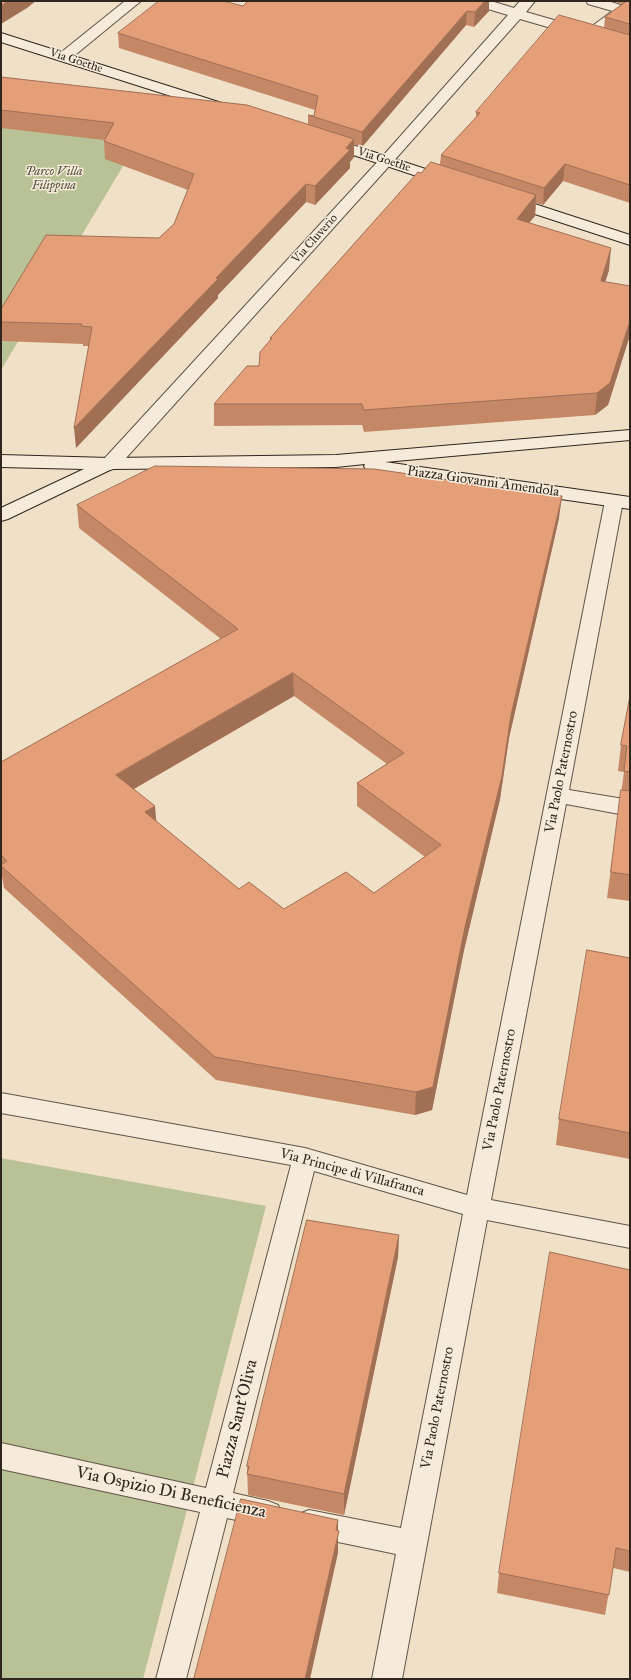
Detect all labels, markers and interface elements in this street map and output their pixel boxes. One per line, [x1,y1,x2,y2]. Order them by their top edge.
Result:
street label: Via Goethe [48,46,104,76]
street label: Via Goethe [356,145,412,175]
park label: Parco Villa Filippina [26,165,82,193]
street label: Via Cluverio [289,211,341,267]
street label: Piazza Giovanni Amendola [406,463,560,501]
street label: Via Paolo Paternostro [542,710,582,834]
street label: Via Paolo Paternostro [480,1028,520,1152]
street label: Via Principe di Villafranca [278,1146,426,1200]
street label: Via Paolo Paternostro [418,1346,458,1470]
street label: Piazza Sant'Oliva [213,1357,263,1481]
street label: Via Ospizio Di Beneficienza [74,1463,268,1523]

